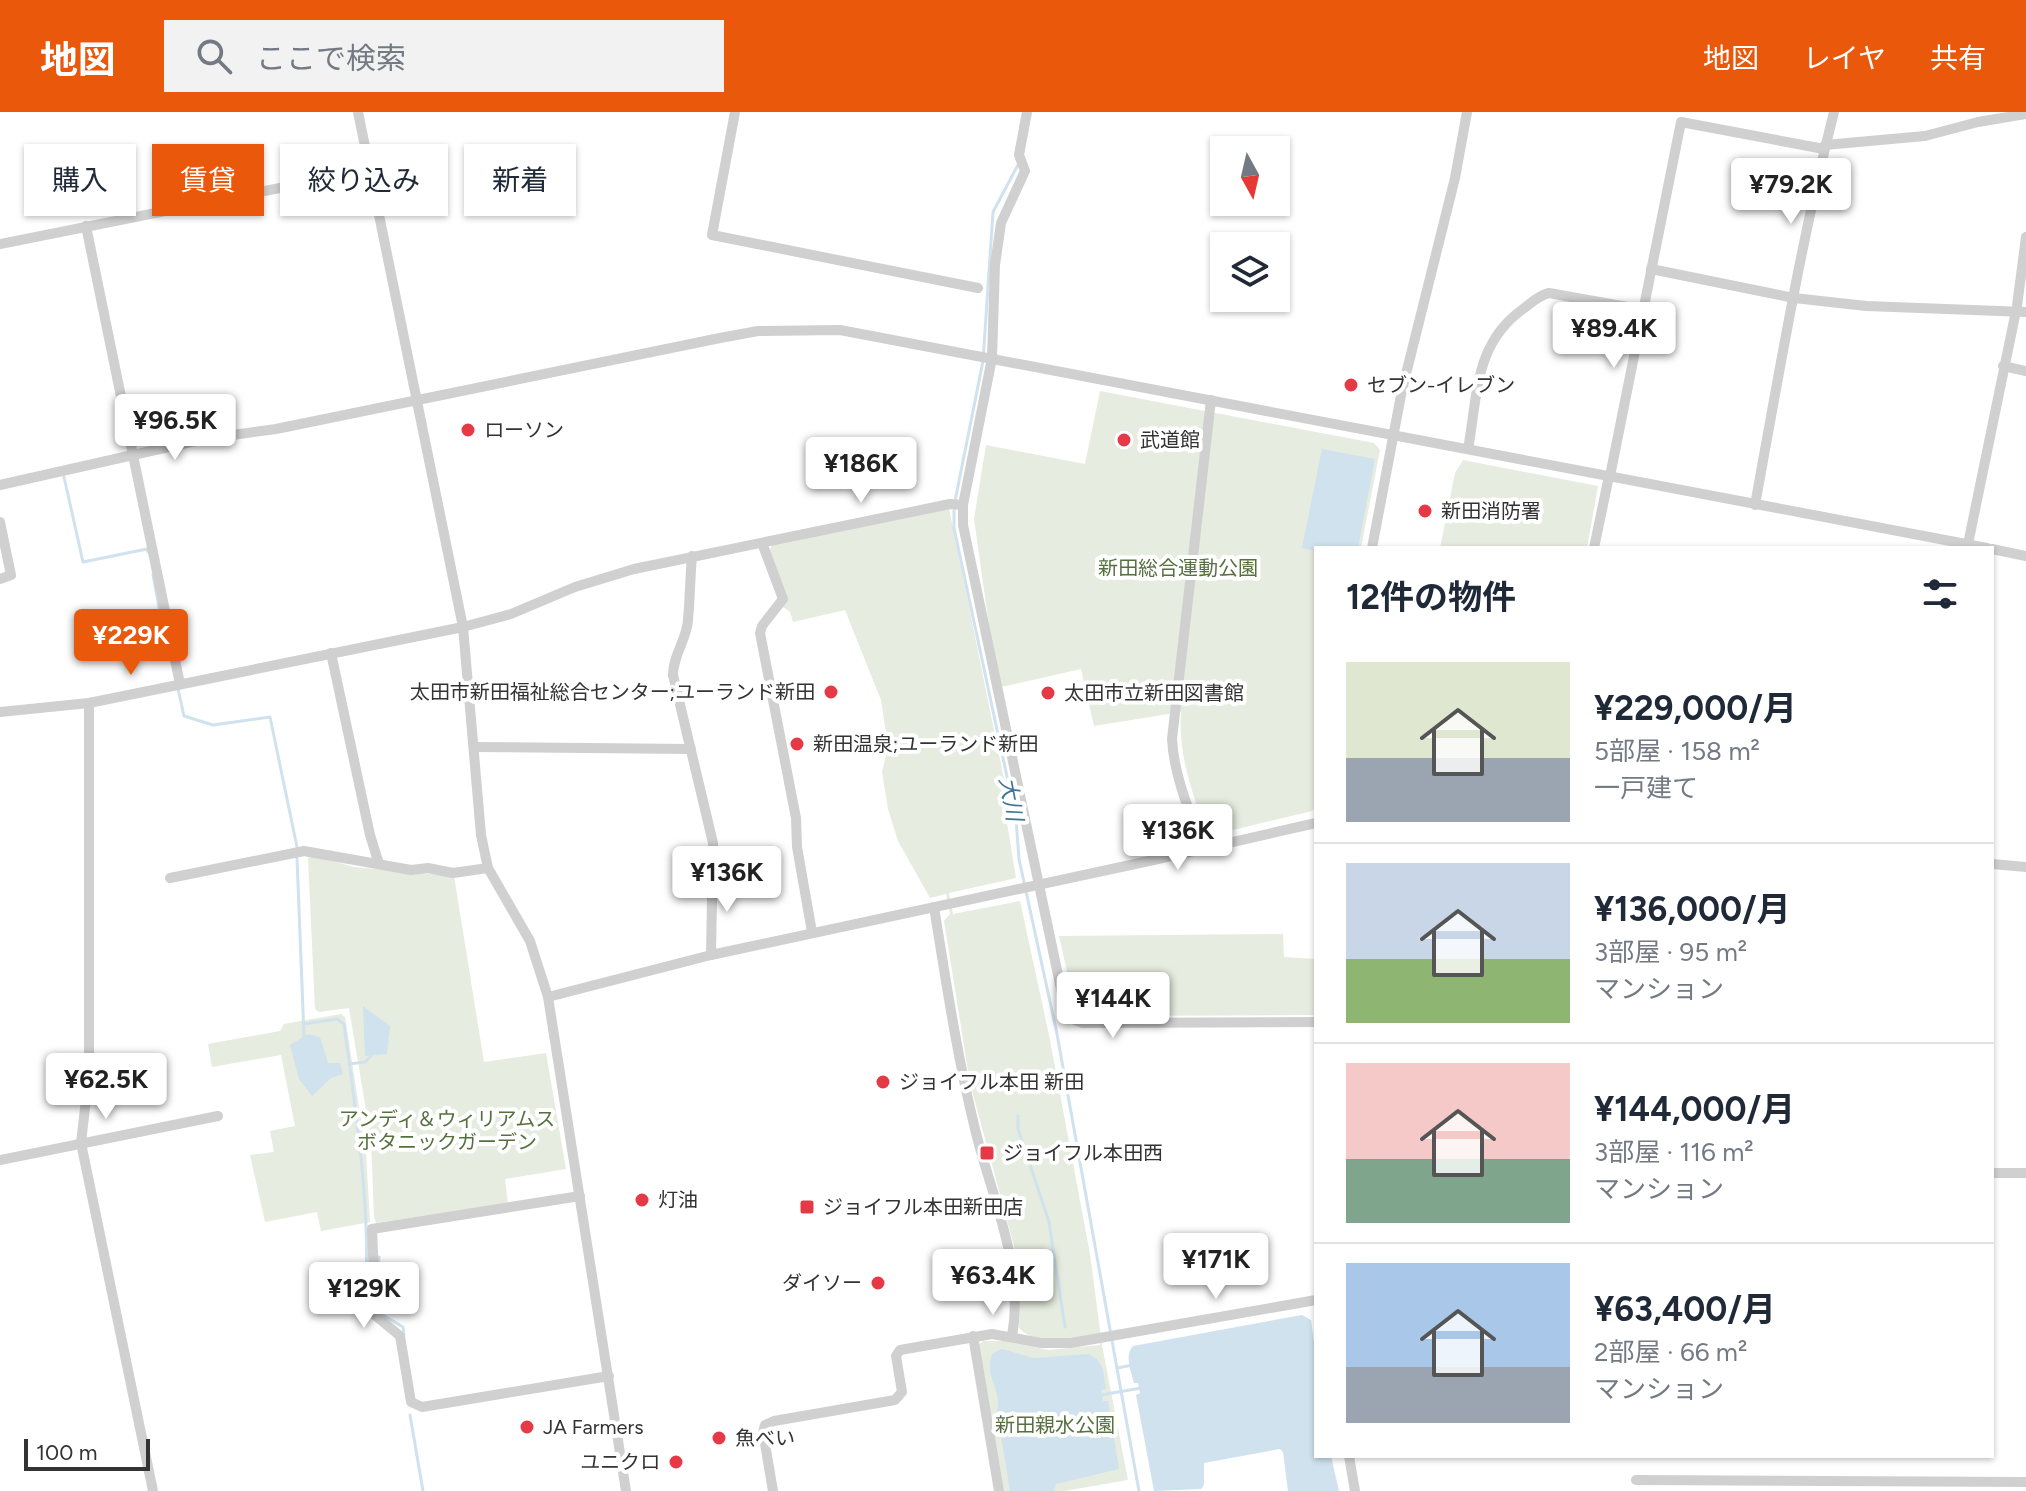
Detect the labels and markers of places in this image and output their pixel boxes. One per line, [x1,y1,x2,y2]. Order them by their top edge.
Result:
pin: ¥79.2K [1726,158,1856,226]
pin: ¥89.4K [1549,302,1679,370]
place label: セブン-イレブン [1367,373,1515,397]
marker: セブン-イレブン [1342,376,1360,394]
pin: ¥96.5K [110,394,240,462]
place label: ローソン [484,418,564,442]
marker: ローソン [459,421,477,439]
place label: 武道館 [1140,428,1200,452]
marker: 武道館 [1115,431,1133,449]
pin: ¥186K [805,437,917,505]
place label: 新田消防署 [1441,499,1541,523]
marker: 新田消防署 [1416,502,1434,520]
pin: ¥229K [75,609,187,677]
place label: 太田市新田福祉総合センター;ユーランド新田 [410,680,815,704]
place label: 太田市立新田図書館 [1064,681,1244,705]
marker: 太田市新田福祉総合センター;ユーランド新田 [822,683,840,701]
marker: 太田市立新田図書館 [1039,684,1057,702]
place label: 新田温泉;ユーランド新田 [813,732,1038,756]
marker: 新田温泉;ユーランド新田 [788,735,806,753]
pin: ¥136K [1122,804,1234,872]
pin: ¥136K [671,846,783,914]
pin: ¥144K [1057,972,1169,1040]
pin: ¥62.5K [41,1053,171,1121]
place label: ジョイフル本田 新田 [899,1070,1084,1094]
marker: ジョイフル本田 新田 [874,1073,892,1091]
place label: ジョイフル本田西 [1003,1141,1163,1165]
marker: ジョイフル本田西 [978,1144,996,1162]
place label: 灯油 [658,1188,698,1212]
marker: 灯油 [633,1191,651,1209]
place label: ジョイフル本田新田店 [823,1195,1023,1219]
marker: ジョイフル本田新田店 [798,1198,816,1216]
pin: ¥171K [1160,1233,1272,1301]
pin: ¥63.4K [928,1249,1058,1317]
pin: ¥129K [308,1262,420,1330]
place label: ダイソー [782,1271,862,1295]
marker: ダイソー [869,1274,887,1292]
place label: JA Farmers [543,1415,644,1439]
marker: JA Farmers [518,1418,536,1436]
place label: 魚べい [735,1426,795,1450]
marker: 魚べい [710,1429,728,1447]
place label: ユニクロ [580,1450,660,1474]
marker: ユニクロ [667,1453,685,1471]

